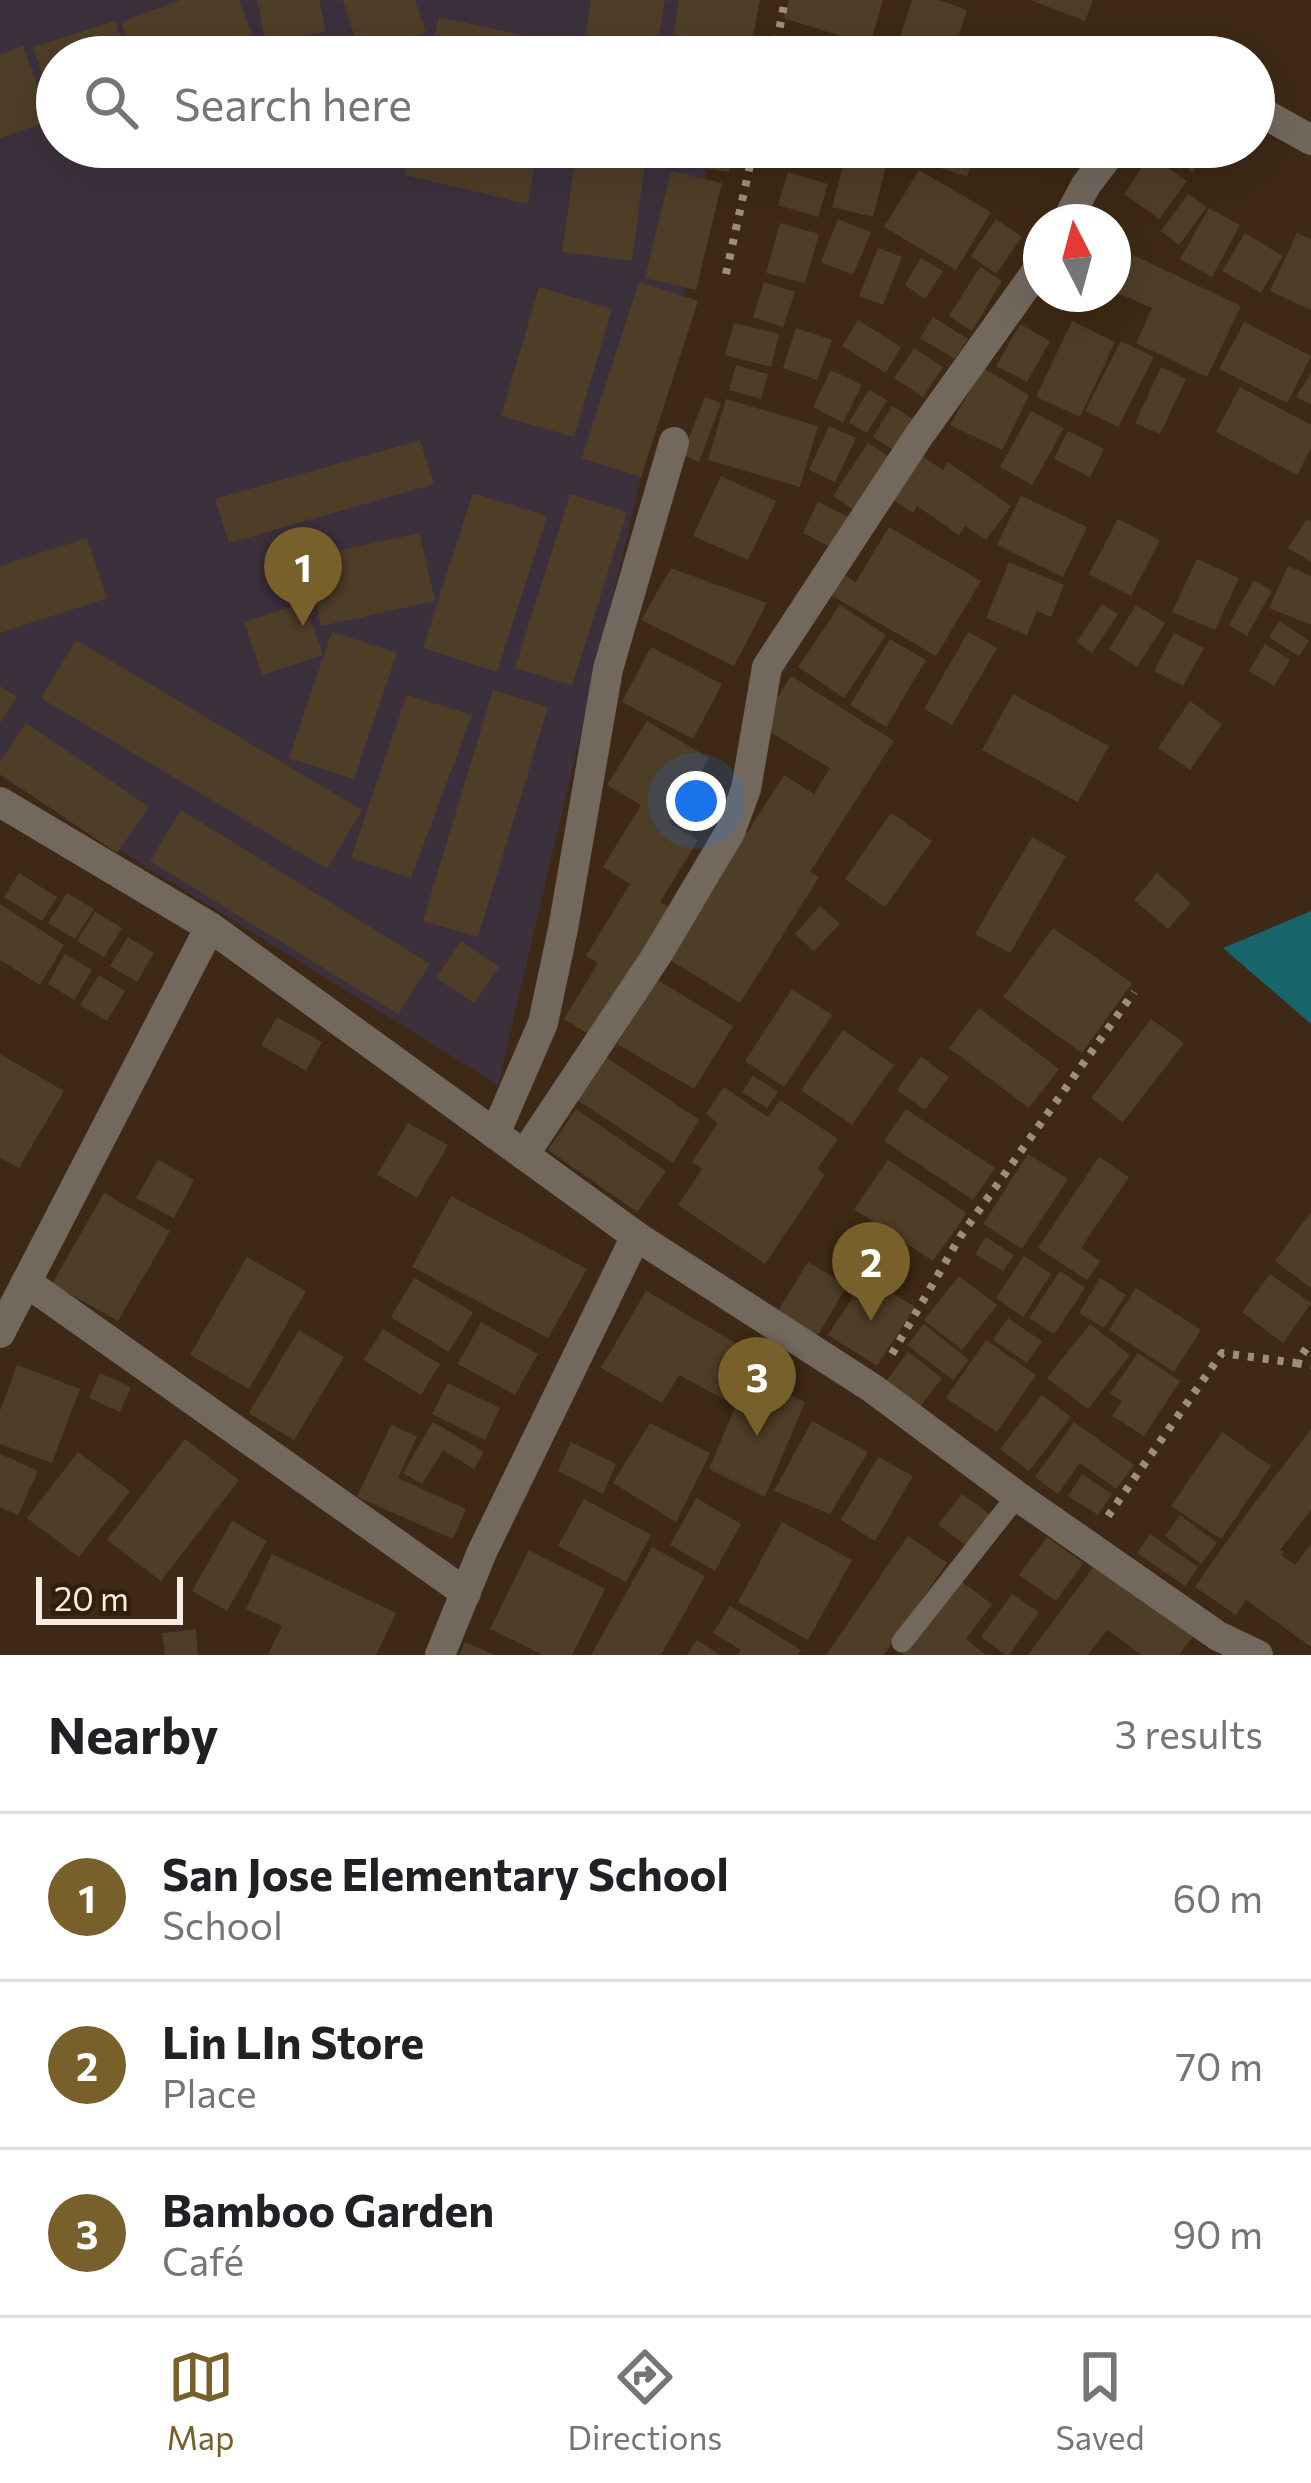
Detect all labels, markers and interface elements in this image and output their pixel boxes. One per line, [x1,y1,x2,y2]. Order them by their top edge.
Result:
search box [36,36,1275,168]
icon: search [78,69,144,135]
text: Search here [174,75,412,130]
north arrow [1023,204,1131,312]
pin: 1 [264,527,342,626]
your location [666,771,726,831]
pin: 2 [832,1222,910,1321]
pin: 3 [718,1337,796,1436]
scale bar [36,1571,183,1624]
text: 20 m [54,1577,129,1618]
text: Nearby [48,1702,218,1765]
text: 3 results [1115,1709,1263,1757]
text: San Jose Elementary School [162,1845,729,1900]
text: 1 [78,1873,96,1921]
text: 60 m [1172,1873,1263,1921]
text: School [162,1900,283,1948]
text: Lin LIn Store [162,2013,424,2068]
text: 2 [76,2041,98,2089]
text: 70 m [1176,2041,1263,2089]
text: Place [162,2068,257,2116]
text: Bamboo Garden [162,2181,494,2236]
text: 3 [76,2209,98,2257]
text: 90 m [1172,2209,1263,2257]
text: Café [162,2236,244,2284]
tab: Map [167,2344,235,2457]
tab: Directions [568,2344,722,2457]
tab: Saved [1055,2344,1144,2457]

